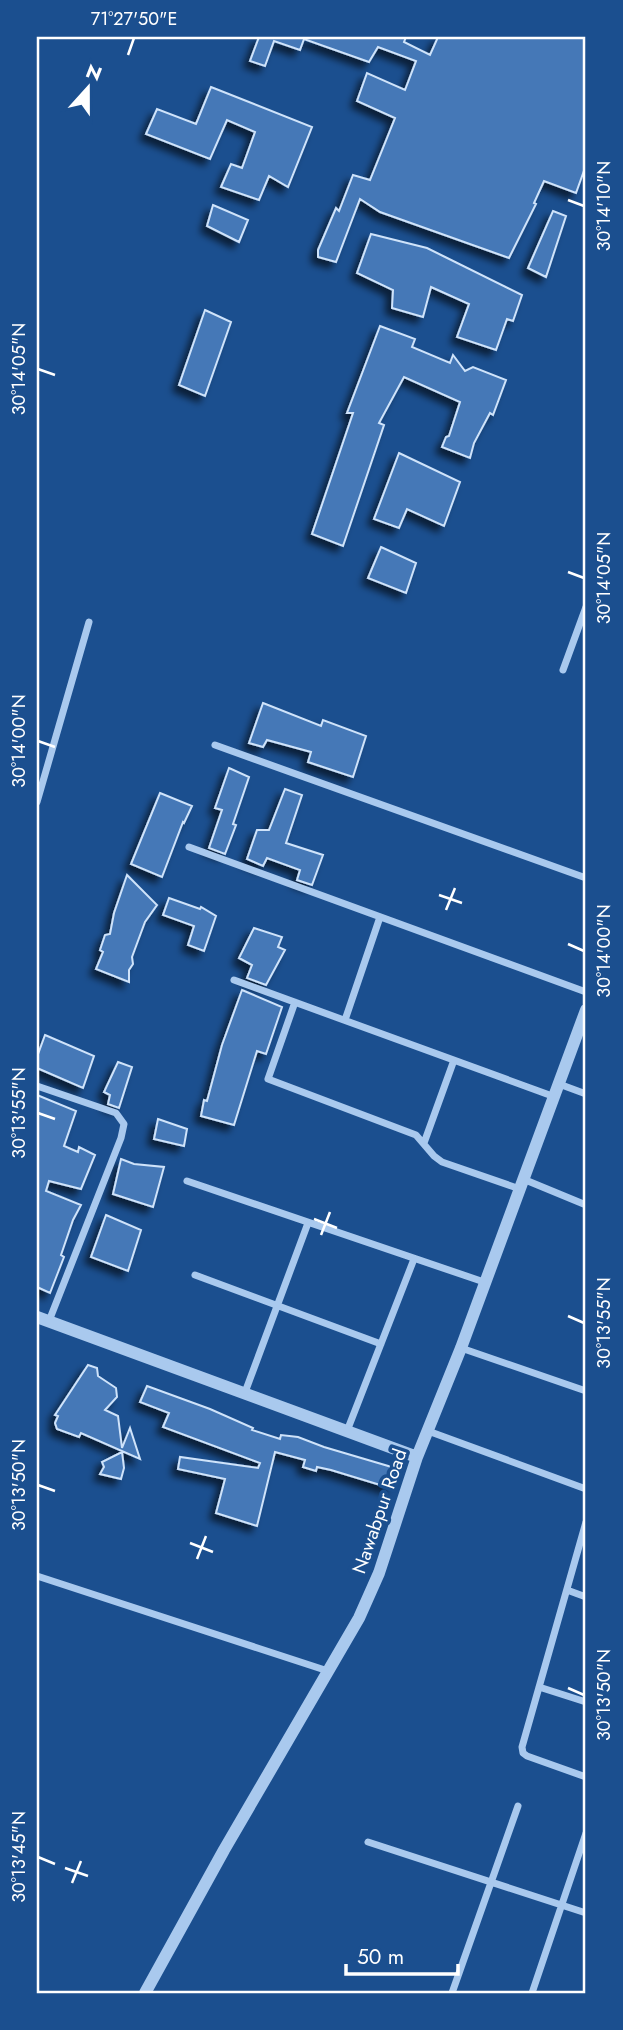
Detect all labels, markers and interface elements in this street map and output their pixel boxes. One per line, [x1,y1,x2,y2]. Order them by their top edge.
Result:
text: 71°27'50"E [91,6,177,32]
north arrow [52,52,122,122]
text: N [82,57,106,88]
text: 30°14'10"N [591,161,617,251]
text: 30°14'05"N [6,323,32,415]
text: 30°14'05"N [591,532,617,624]
text: 30°14'00"N [6,694,32,788]
text: 30°14'00"N [591,904,617,998]
text: 30°13'55"N [6,1067,32,1159]
text: 30°13'55"N [591,1277,617,1369]
text: 30°13'50"N [6,1439,32,1531]
street label: Nawabpur Road [345,1445,414,1577]
text: 30°13'50"N [591,1649,617,1741]
text: 30°13'45"N [6,1811,32,1903]
scale bar [346,1932,458,1976]
text: 50 m [357,1942,404,1972]

